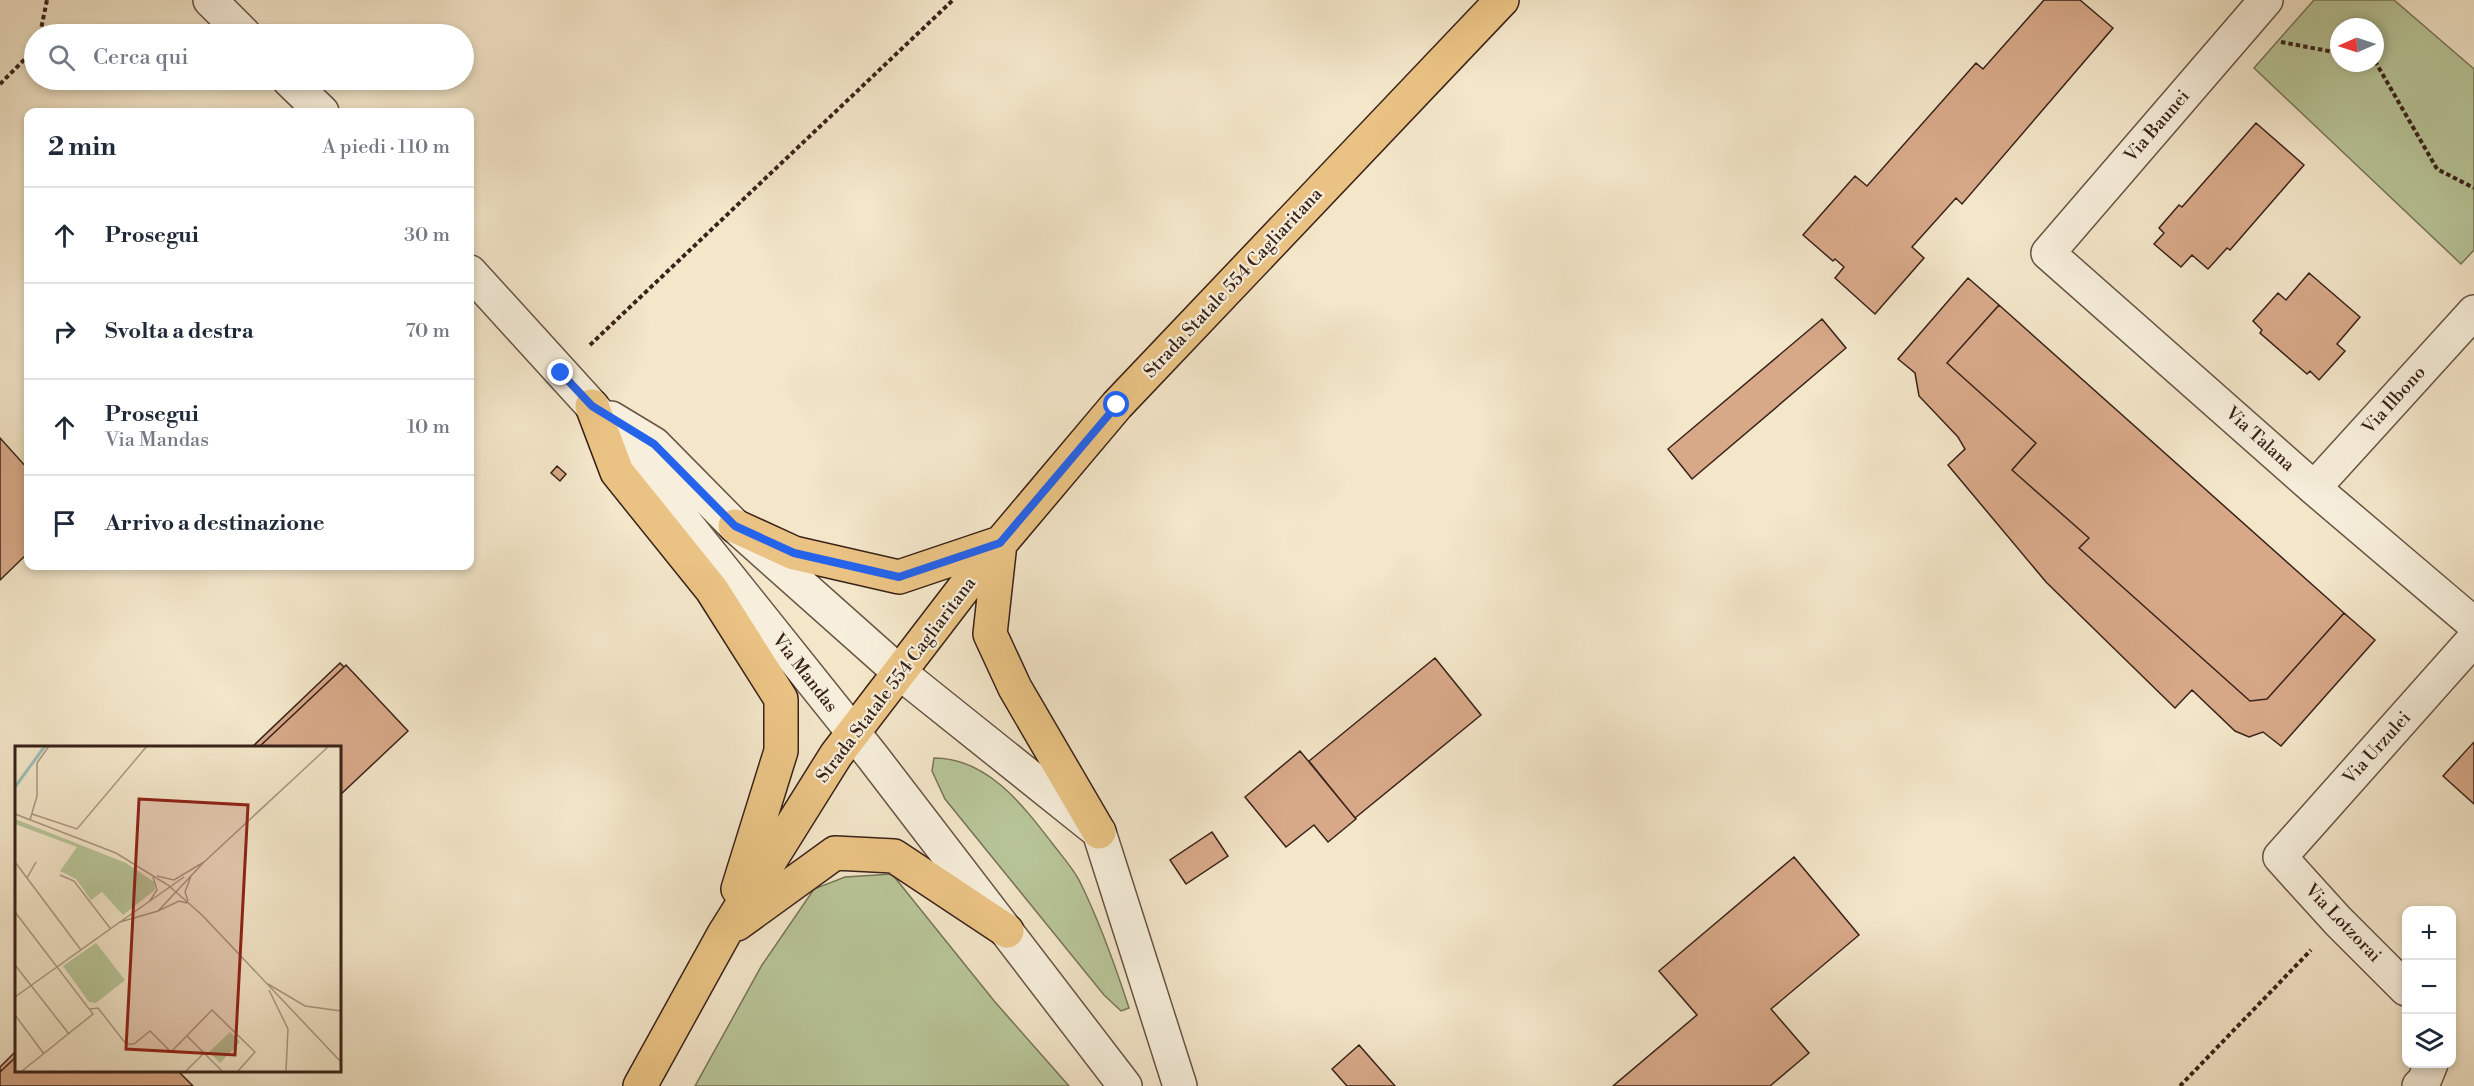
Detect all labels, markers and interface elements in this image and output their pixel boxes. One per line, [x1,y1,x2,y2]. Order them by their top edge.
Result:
north arrow [2330,18,2384,72]
search box [24,24,474,90]
icon: search [45,41,78,74]
text: Cerca qui [93,44,189,71]
street label: Via Baunei [2119,85,2195,168]
text: 2 min [48,131,116,163]
text: A piedi · 110 m [322,135,450,160]
street label: Strada Statale 554 Cagliaritana [1139,182,1328,383]
icon: ahead [48,219,81,252]
text: Prosegui [105,222,199,249]
text: 30 m [404,223,450,248]
icon: right [48,315,81,348]
text: Svolta a destra [105,318,254,345]
text: 70 m [406,319,450,344]
route end [547,359,573,385]
street label: Via Ilbono [2357,361,2431,440]
route start [1103,391,1129,417]
text: Prosegui [105,401,199,428]
street label: Via Talana [2220,401,2300,477]
icon: ahead [48,411,81,444]
text: 10 m [407,415,450,440]
text: Via Mandas [105,428,209,453]
icon: arrive [48,507,81,540]
text: Arrivo a destinazione [105,510,325,537]
street label: Strada Statale 554 Cagliaritana [811,572,981,787]
street label: Via Mandas [767,628,843,717]
street label: Via Urzulei [2337,707,2416,790]
inset map [15,746,340,1071]
street label: Via Lotzorai [2299,878,2386,967]
map controls [2402,906,2456,1068]
button: + [2402,906,2456,960]
button: − [2402,960,2456,1014]
button: layers [2402,1014,2456,1068]

